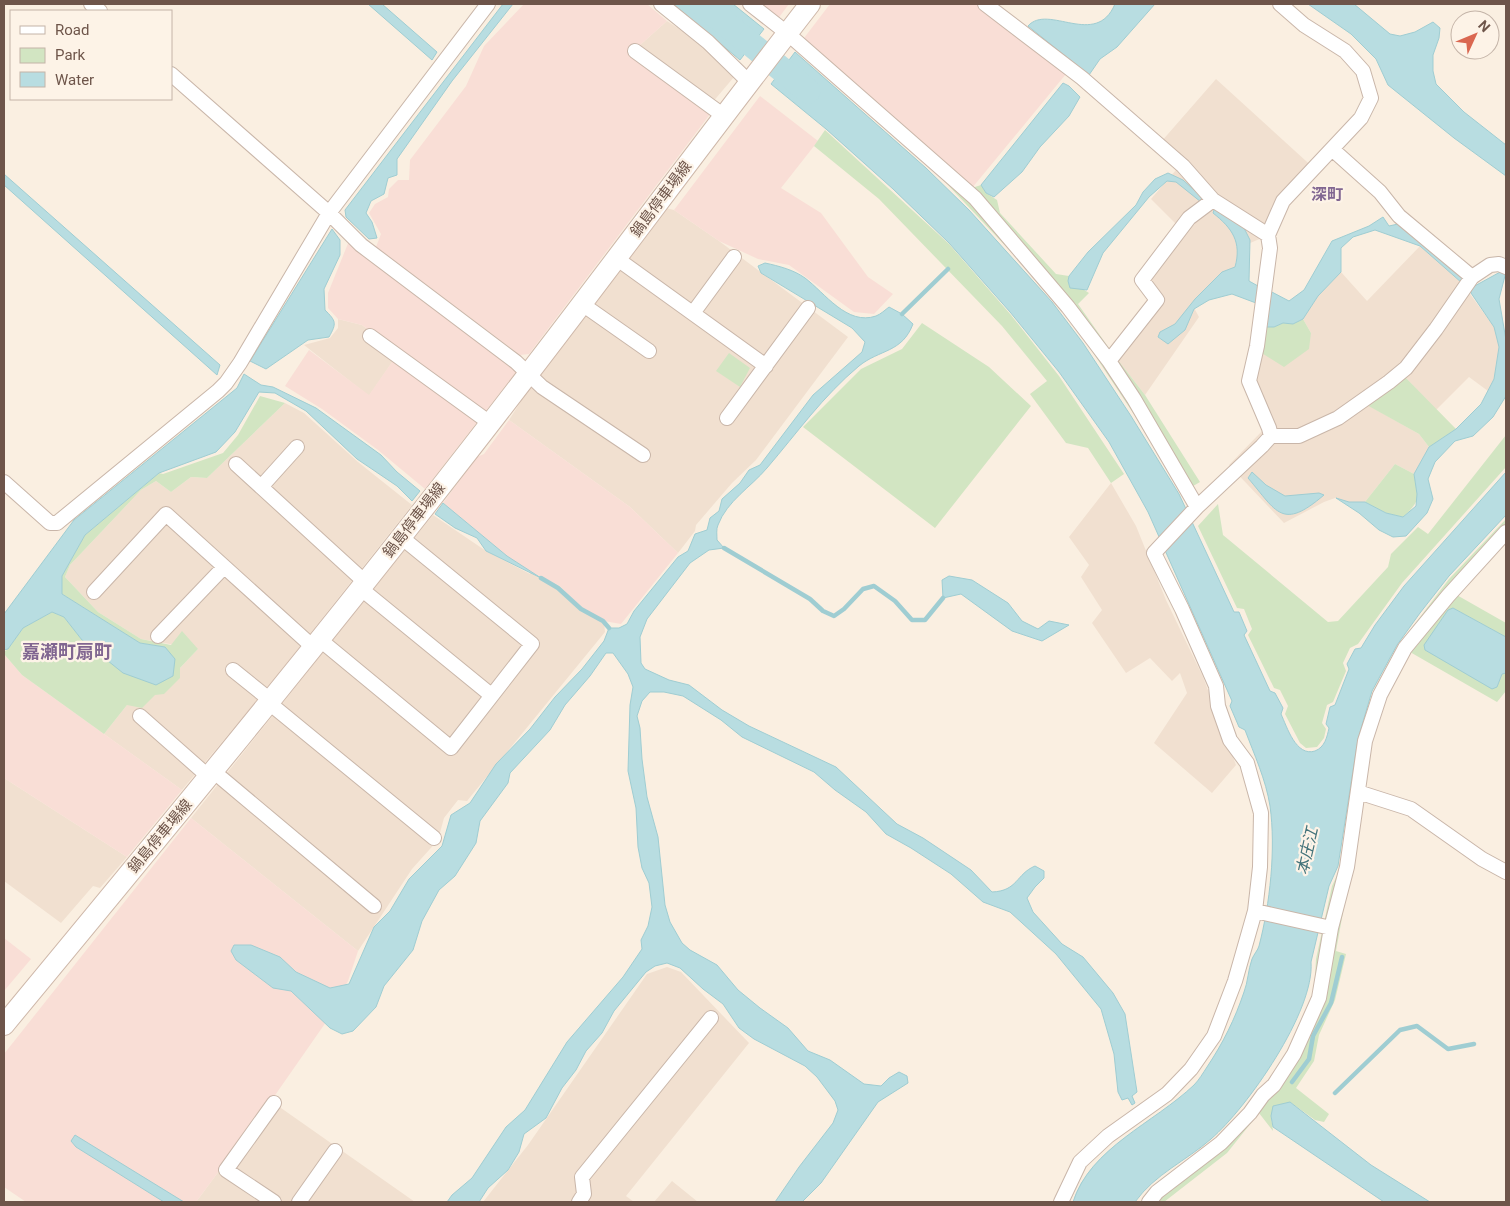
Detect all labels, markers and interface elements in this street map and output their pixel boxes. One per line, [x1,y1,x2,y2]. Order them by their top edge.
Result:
legend [10,10,172,100]
north arrow [1450,10,1500,60]
text: N [1475,17,1494,35]
text: Road [55,21,89,39]
text: Park [55,46,86,64]
text: Water [55,71,94,89]
street label: 鍋島停車場線 [627,158,695,240]
district label: 深町 [1311,185,1343,204]
street label: 鍋島停車場線 [379,479,449,561]
district label: 嘉瀬町扇町 [22,641,112,662]
street label: 鍋島停車場線 [124,796,196,876]
water label: 本庄江 [1292,824,1322,877]

